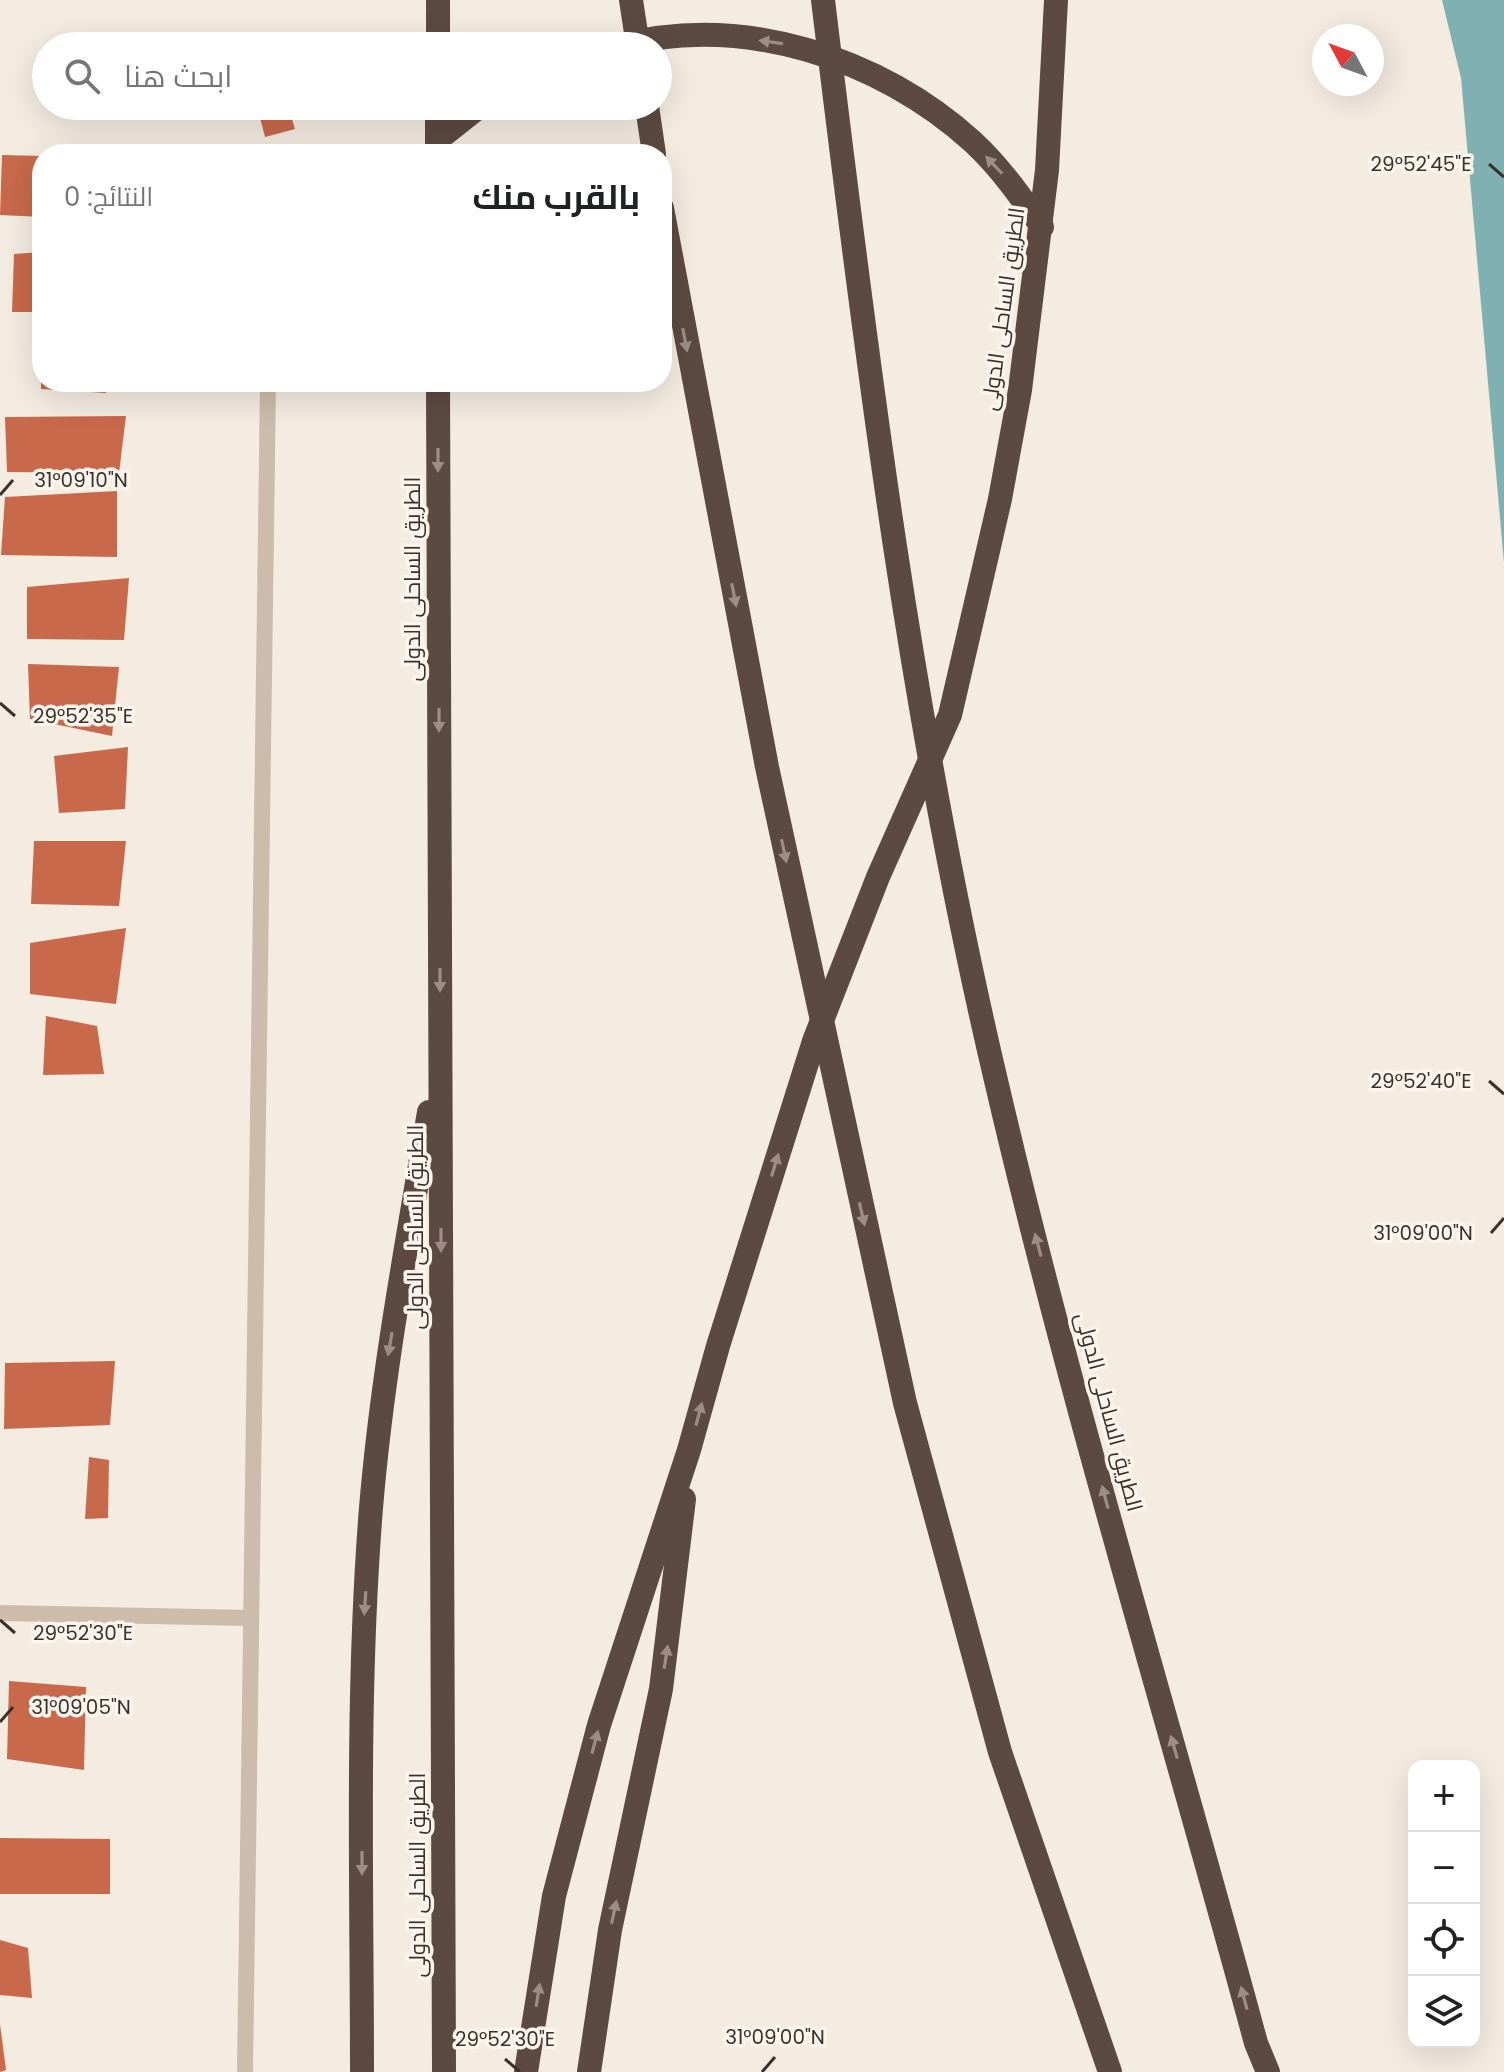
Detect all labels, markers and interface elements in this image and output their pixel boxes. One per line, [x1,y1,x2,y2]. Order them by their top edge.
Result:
north arrow [1312,24,1384,96]
search box [32,32,672,120]
one-way arrow [758,35,783,48]
icon: search [60,54,104,98]
text: ابحث هنا [124,55,232,98]
text: 29°52'45"E [1371,150,1471,178]
one-way arrow [986,156,1004,175]
text: بالقرب منك [472,173,640,221]
text: النتائج: 0 [64,179,153,215]
street label: الطريق الساحلى الدولى [973,205,1033,413]
one-way arrow [679,328,692,353]
one-way arrow [432,448,444,473]
text: 31°09'10"N [34,466,128,494]
street label: الطريق الساحلى الدولى [397,476,428,682]
one-way arrow [728,583,740,608]
text: 29°52'35"E [33,702,133,730]
one-way arrow [433,708,445,733]
one-way arrow [778,838,791,863]
one-way arrow [434,968,446,993]
text: 29°52'40"E [1371,1067,1471,1095]
street label: الطريق الساحلى الدولى [400,1124,431,1330]
one-way arrow [769,1153,781,1177]
one-way arrow [856,1202,869,1227]
text: 31°09'00"N [1373,1219,1473,1247]
one-way arrow [435,1228,447,1253]
one-way arrow [1032,1233,1044,1258]
street label: الطريق الساحلى الدولى [1067,1309,1151,1515]
one-way arrow [383,1332,396,1357]
one-way arrow [693,1401,706,1425]
one-way arrow [1099,1484,1111,1509]
one-way arrow [358,1591,371,1616]
text: 29°52'30"E [33,1619,133,1647]
one-way arrow [660,1644,672,1669]
text: 31°09'05"N [31,1693,131,1721]
one-way arrow [590,1729,602,1754]
one-way arrow [1168,1735,1180,1760]
map controls [1408,1760,1480,2048]
button: + [1408,1760,1480,1832]
street label: الطريق الساحلى الدولى [402,1772,433,1978]
button: − [1408,1832,1480,1904]
one-way arrow [356,1851,368,1876]
one-way arrow [608,1899,621,1924]
button: locate [1408,1904,1480,1976]
button: layers [1408,1976,1480,2048]
one-way arrow [533,1982,545,2007]
one-way arrow [1237,1985,1249,2010]
text: 31°09'00"N [725,2023,825,2051]
text: 29°52'30"E [455,2025,555,2053]

